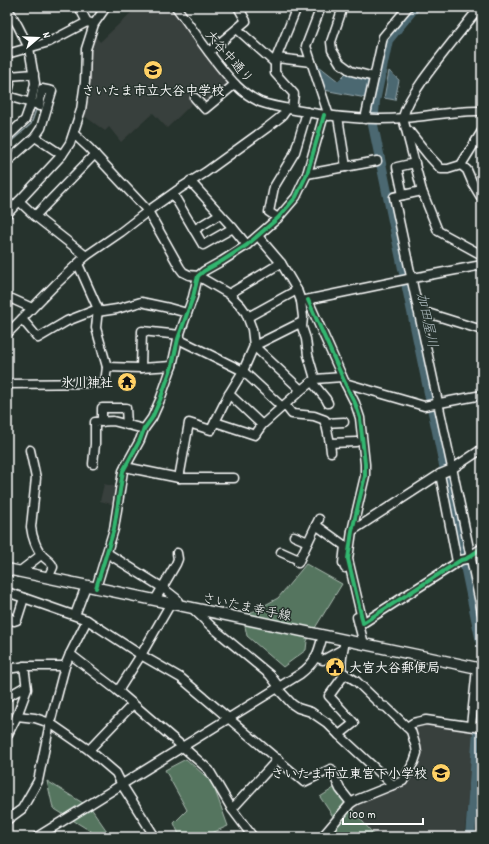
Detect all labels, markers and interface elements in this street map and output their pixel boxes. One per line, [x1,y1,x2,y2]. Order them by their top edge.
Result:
north arrow [18,18,58,58]
street label: 大谷中通り [200,27,257,88]
text: N [37,30,54,41]
school or university icon: さいたま市立大谷中学校 [142,59,164,81]
place label: さいたま市立大谷中学校 [82,83,224,102]
water label: 加田屋川 [410,291,442,350]
temple icon: 氷川神社 [116,371,138,393]
place label: 氷川神社 [61,375,113,394]
street label: さいたま幸手線 [200,590,294,627]
public building icon: 大宮大谷郵便局 [324,656,346,678]
place label: 大宮大谷郵便局 [349,660,440,679]
school or university icon: さいたま市立東宮下小学校 [430,762,452,784]
place label: さいたま市立東宮下小学校 [271,766,427,785]
scale bar [343,800,423,826]
text: 100 m [349,807,376,824]

